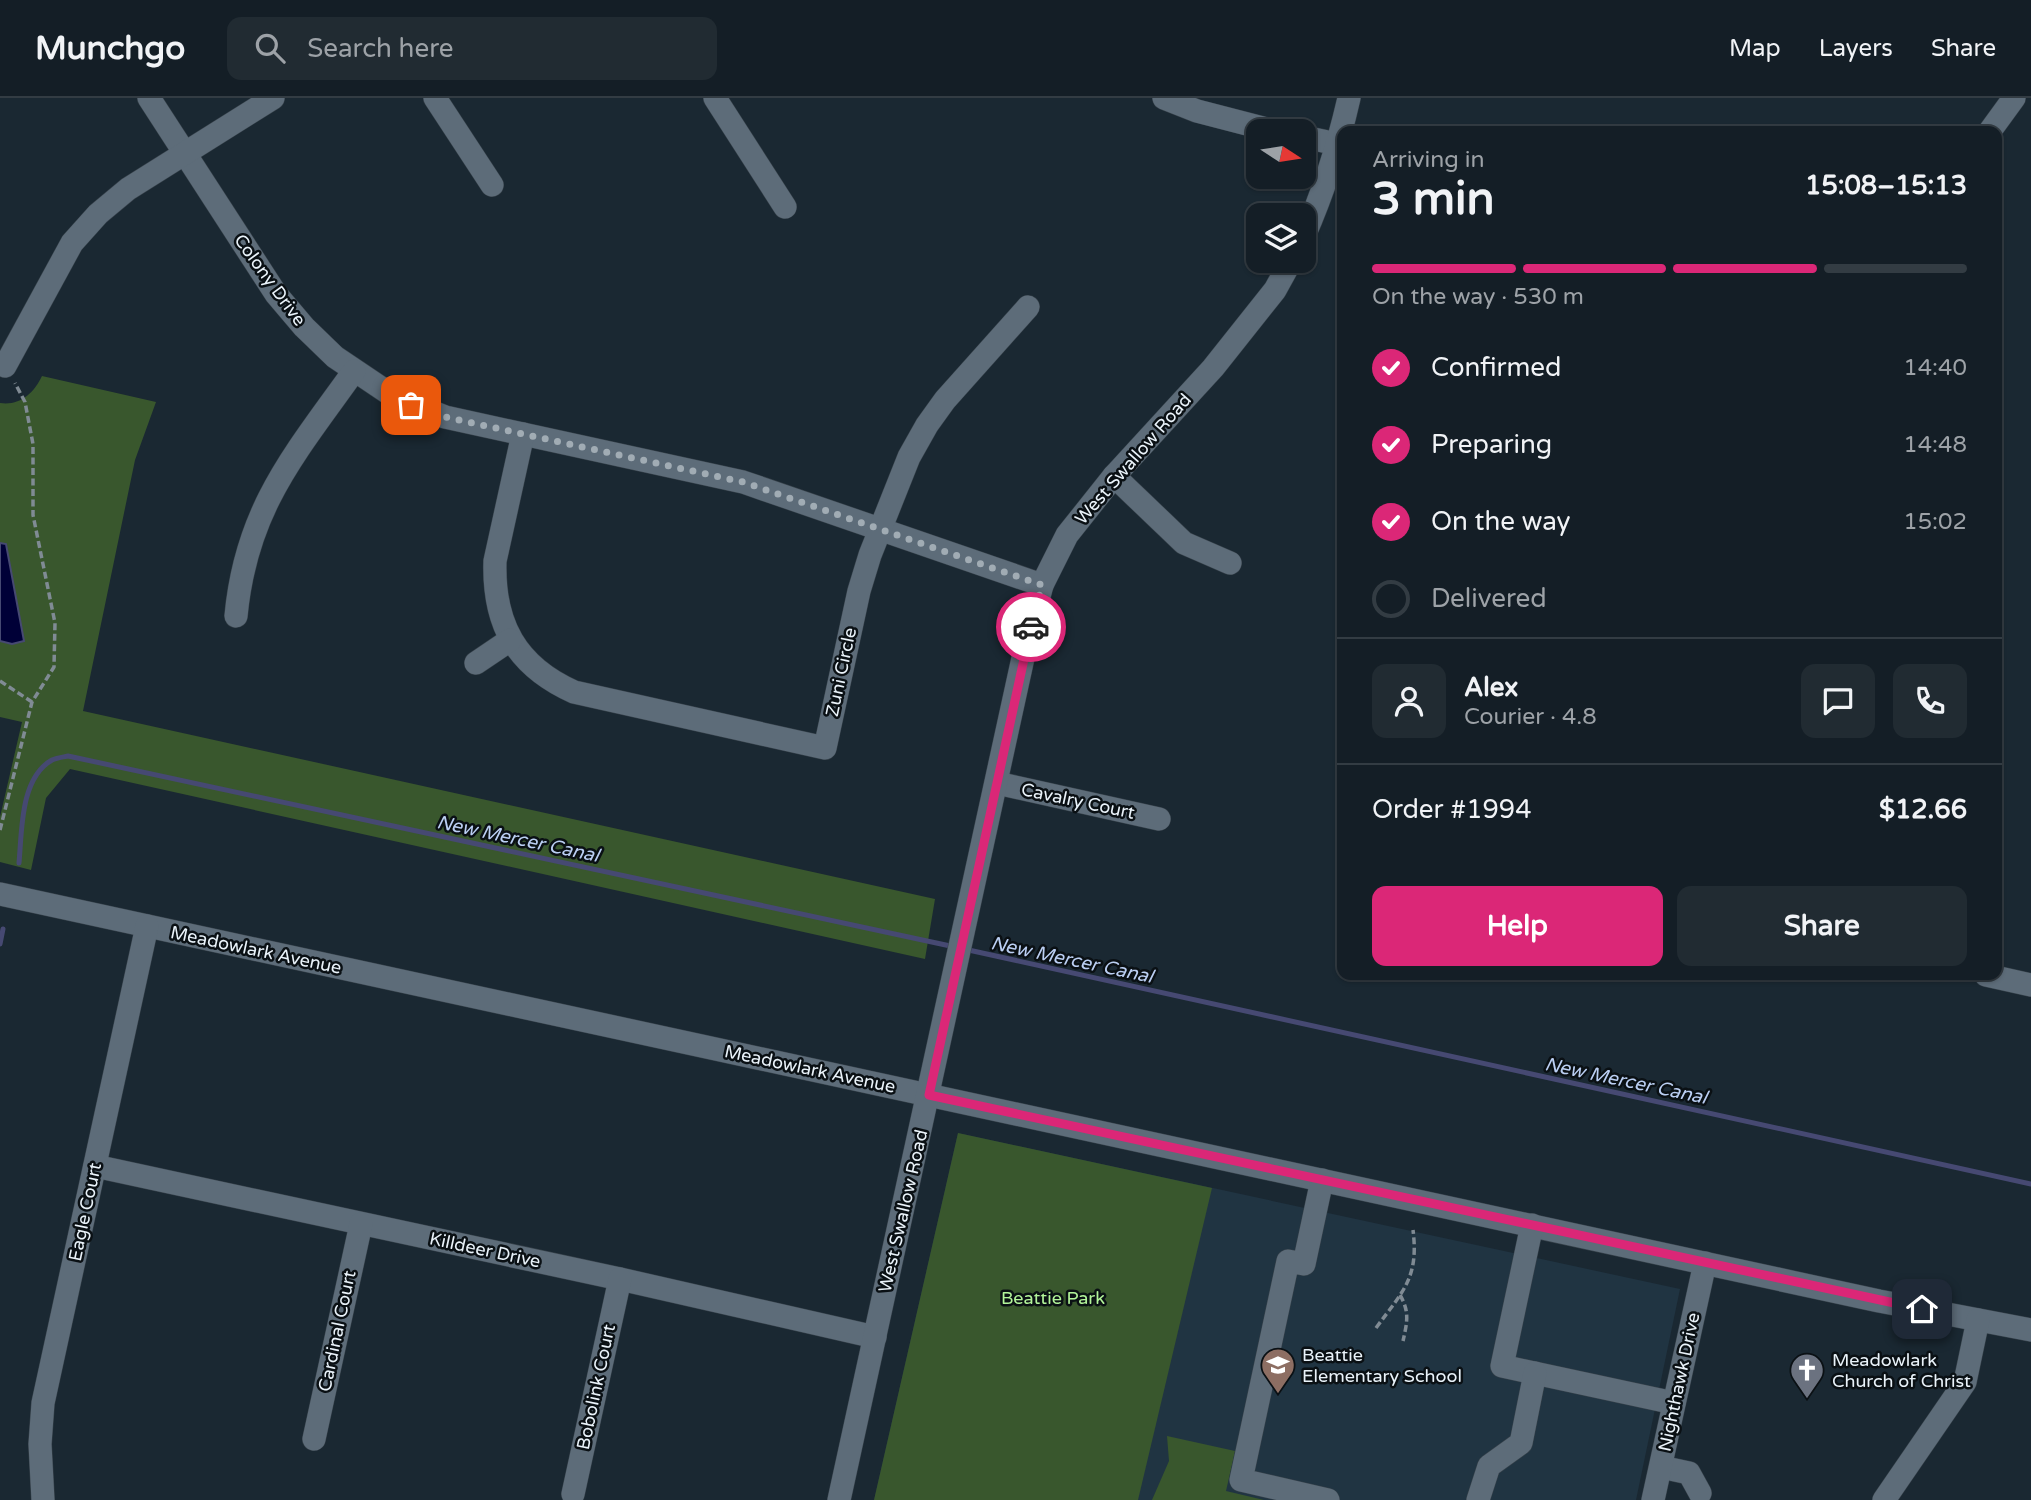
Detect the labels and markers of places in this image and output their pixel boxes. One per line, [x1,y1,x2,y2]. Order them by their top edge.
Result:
pin [381,375,441,435]
pin [1892,1279,1952,1339]
place label: Beattie Elementary School [1302,1344,1462,1387]
school or university icon: Beattie Elementary School [1259,1346,1297,1395]
place label: Meadowlark Church of Christ [1832,1349,1971,1392]
church icon: Meadowlark Church of Christ [1788,1351,1826,1400]

